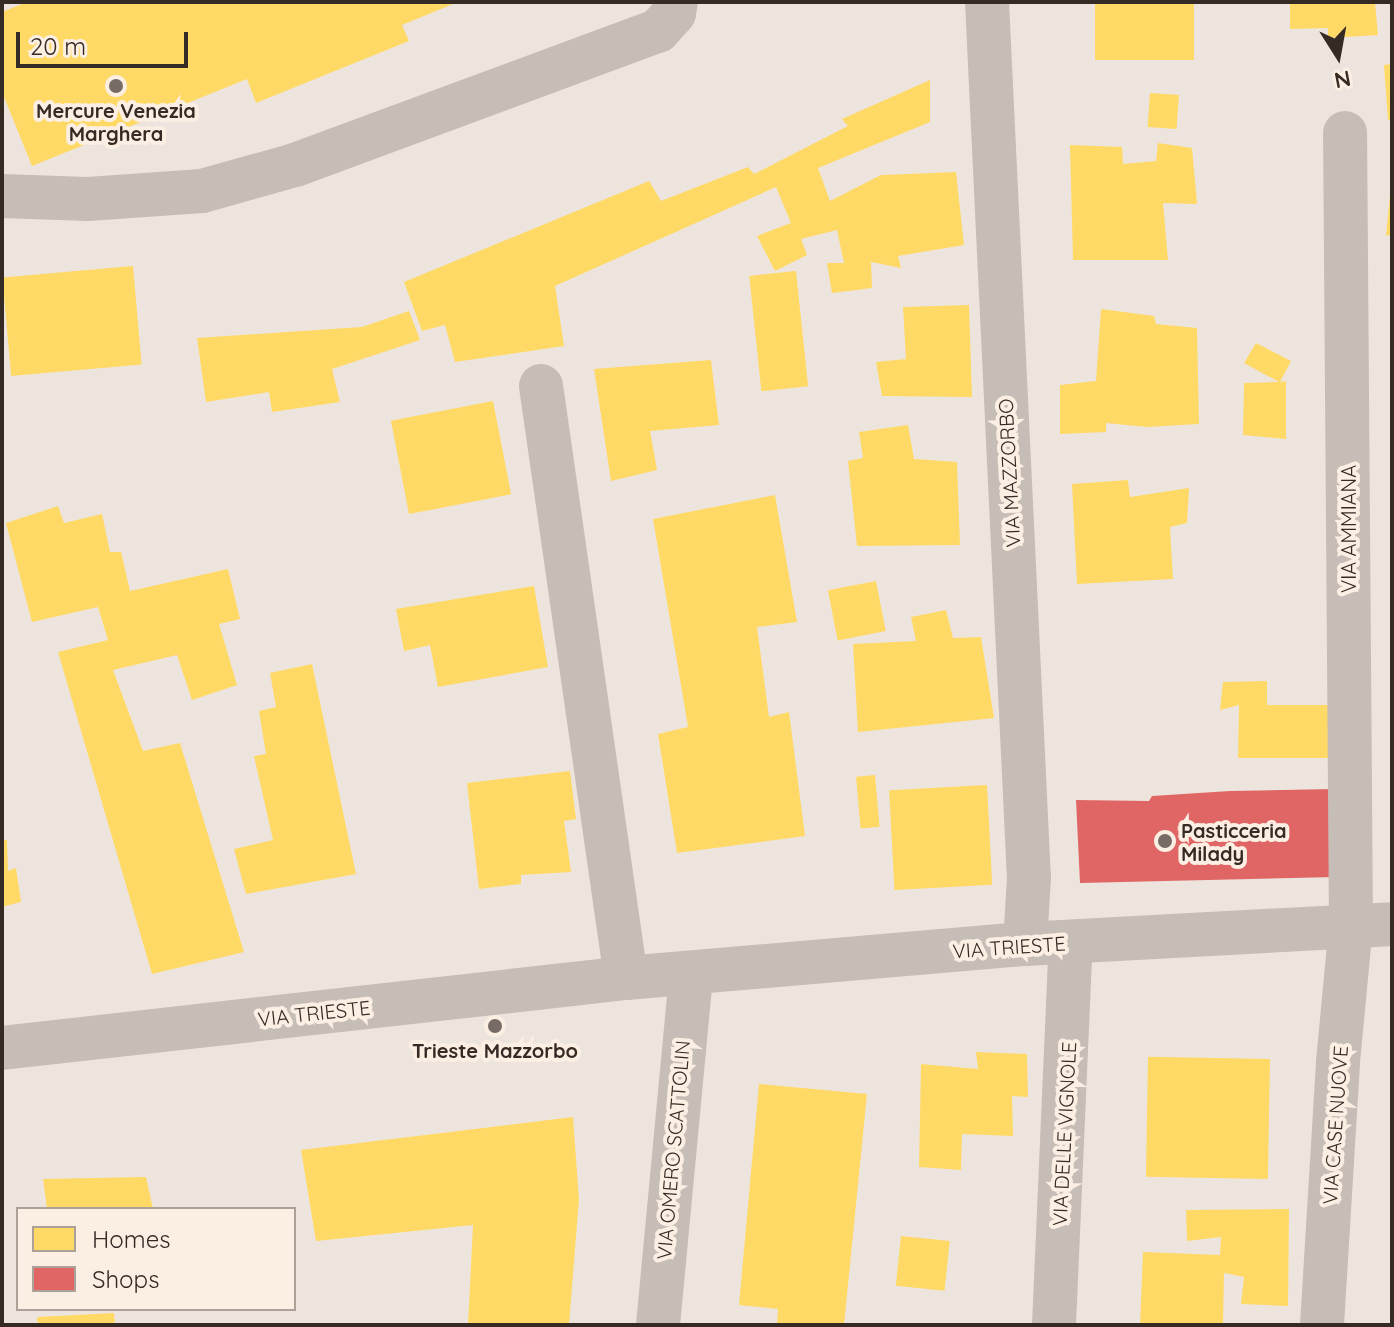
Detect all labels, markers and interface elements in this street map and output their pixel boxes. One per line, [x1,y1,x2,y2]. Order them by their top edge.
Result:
scale bar [20,16,192,66]
north arrow [1298,16,1378,96]
text: 20 m [30,31,86,61]
text: N [1332,64,1353,95]
marker: Mercure Venezia Marghera [107,77,125,95]
place label: Mercure Venezia Marghera [36,98,196,145]
street label: VIA MAZZORBO [993,398,1025,548]
street label: VIA AMMIANA [1336,465,1360,593]
place label: Pasticceria Milady [1181,818,1287,865]
marker: Pasticceria Milady [1156,832,1174,850]
street label: VIA TRIESTE [952,931,1066,963]
street label: VIA TRIESTE [256,995,372,1031]
marker: Trieste Mazzorbo [486,1017,504,1035]
place label: Trieste Mazzorbo [412,1038,578,1062]
street label: VIA OMERO SCATTOLIN [651,1039,695,1261]
street label: VIA DELLE VIGNOLE [1047,1041,1081,1227]
street label: VIA CASE NUOVE [1317,1045,1353,1205]
legend [16,1207,296,1311]
text: Homes [92,1224,170,1254]
text: Shops [92,1264,159,1294]

